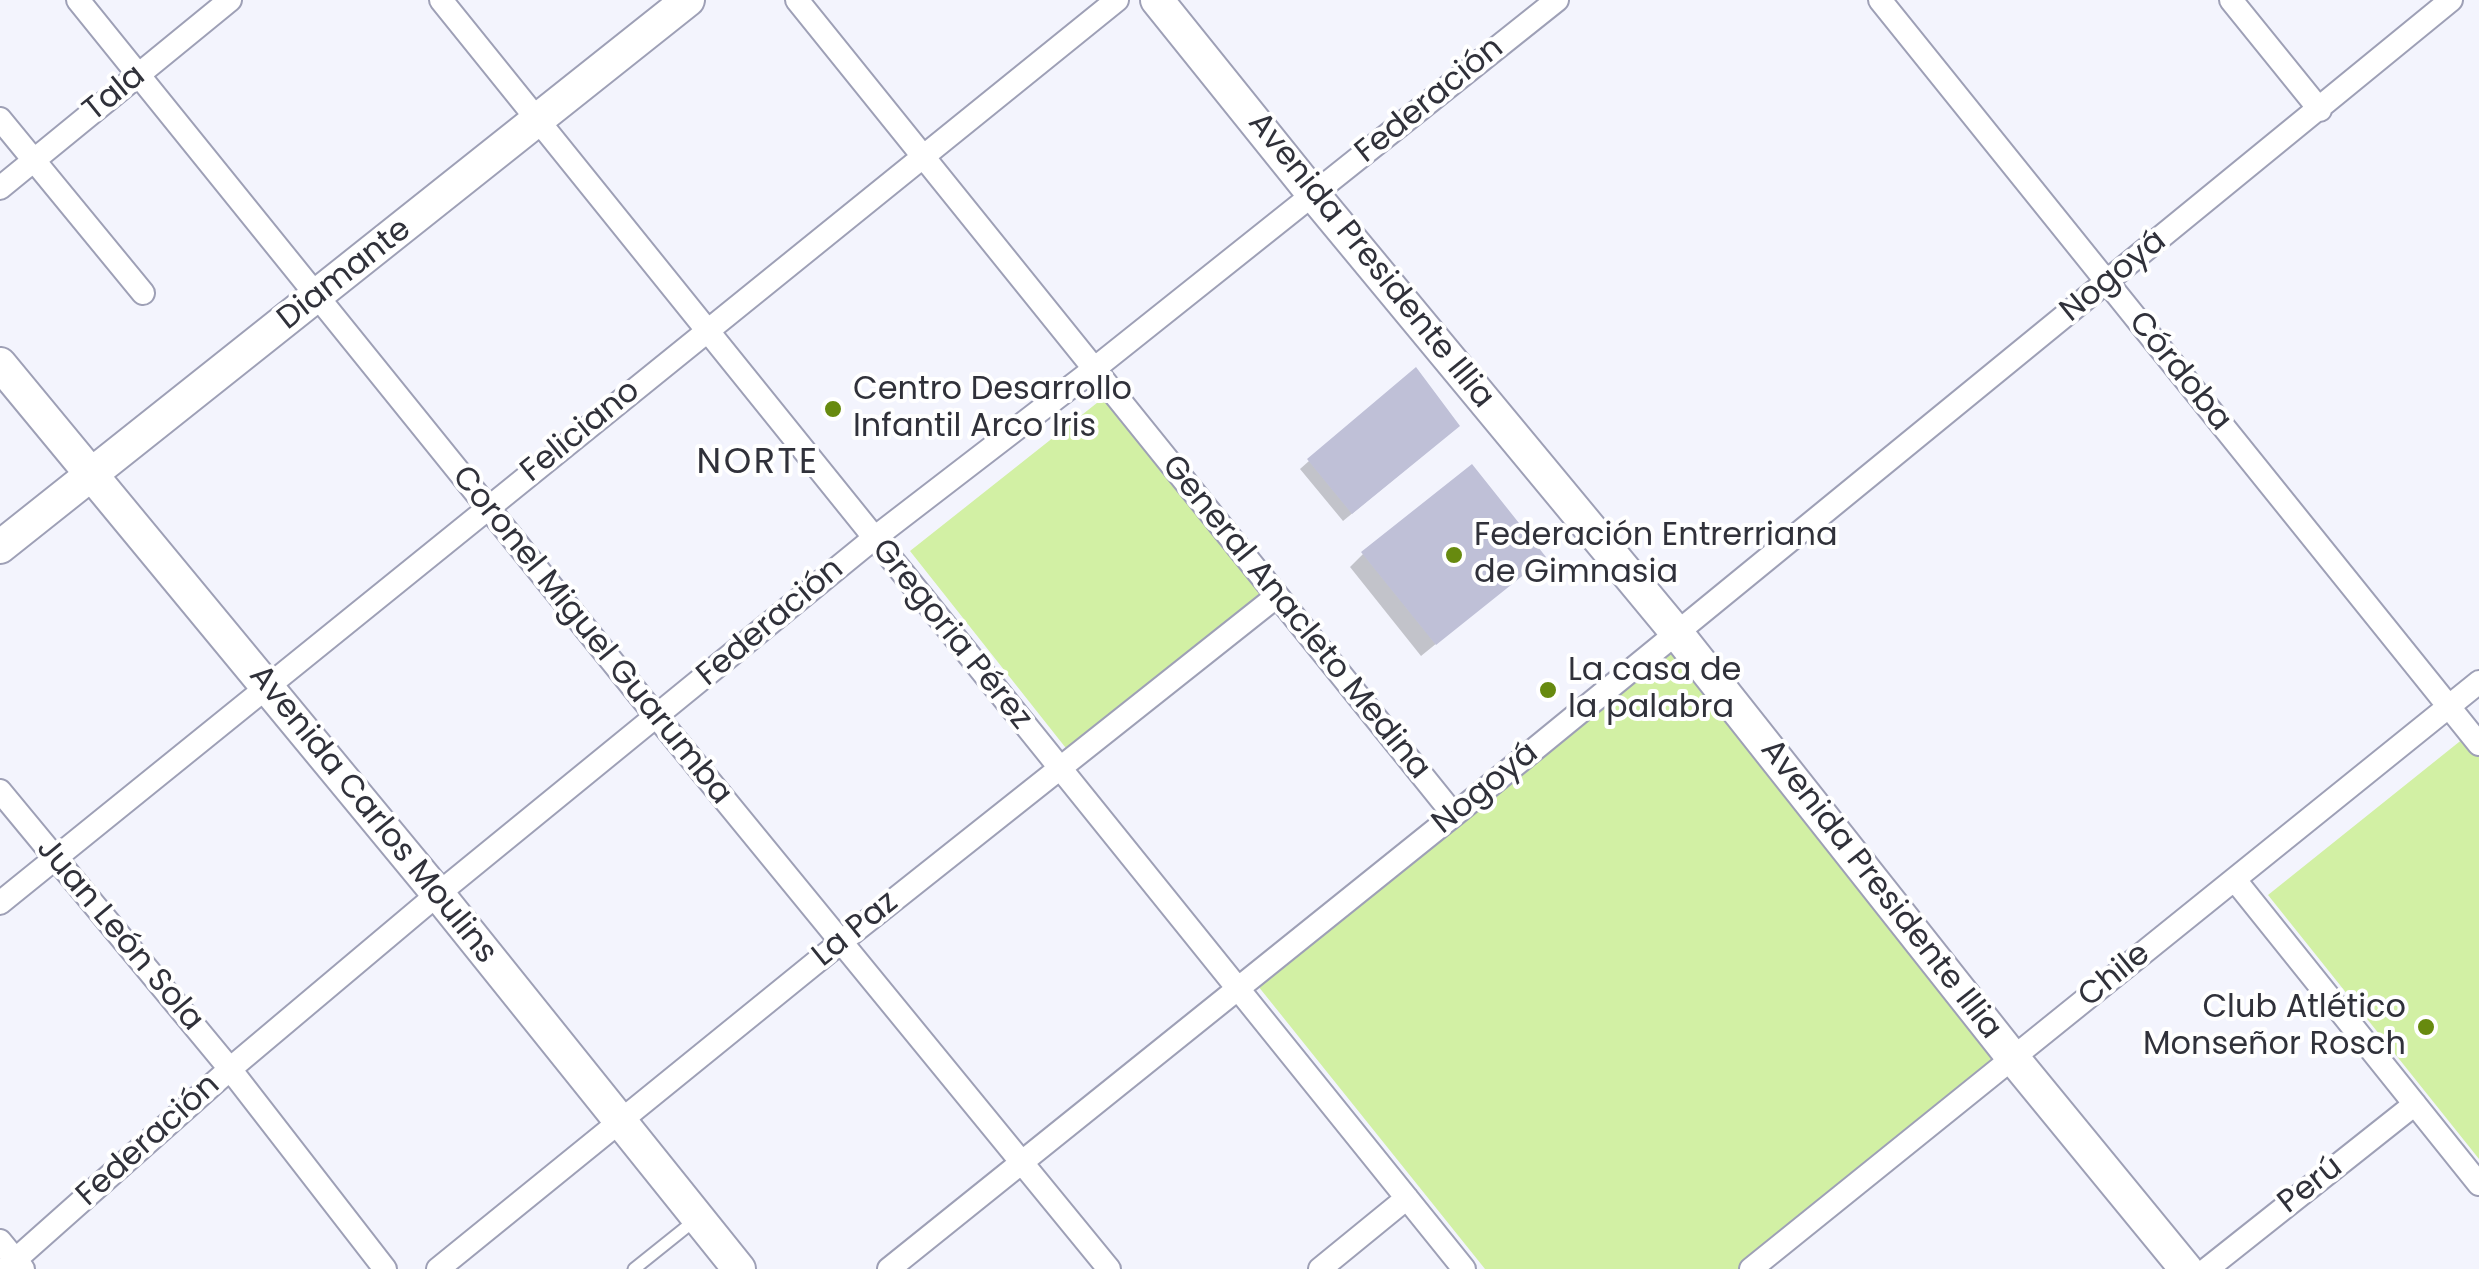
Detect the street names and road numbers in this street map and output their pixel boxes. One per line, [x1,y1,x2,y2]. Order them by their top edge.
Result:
street label: Federación [1348,30,1512,172]
street label: Tala [76,58,154,130]
street label: Avenida Presidente Illia [1239,105,1501,417]
street label: Diamante [271,211,419,339]
street label: Nogoyá [2053,223,2175,331]
street label: Córdoba [2119,305,2239,439]
street label: Feliciano [514,373,648,491]
street label: General Anacleto Medina [1152,448,1438,788]
street label: Coronel Miguel Guarumba [443,459,739,813]
street label: Gregoria Pérez [863,532,1039,738]
street label: Federación [690,551,852,695]
street label: Avenida Carlos Moulins [240,658,504,972]
street label: Avenida Presidente Illia [1751,733,2009,1047]
street label: Nogoyá [1425,735,1547,843]
street label: Juan León Sola [27,831,211,1039]
street label: La Paz [806,884,906,976]
street label: Chile [2072,936,2158,1016]
street label: Federación [70,1067,228,1215]
street label: Perú [2271,1149,2351,1223]

